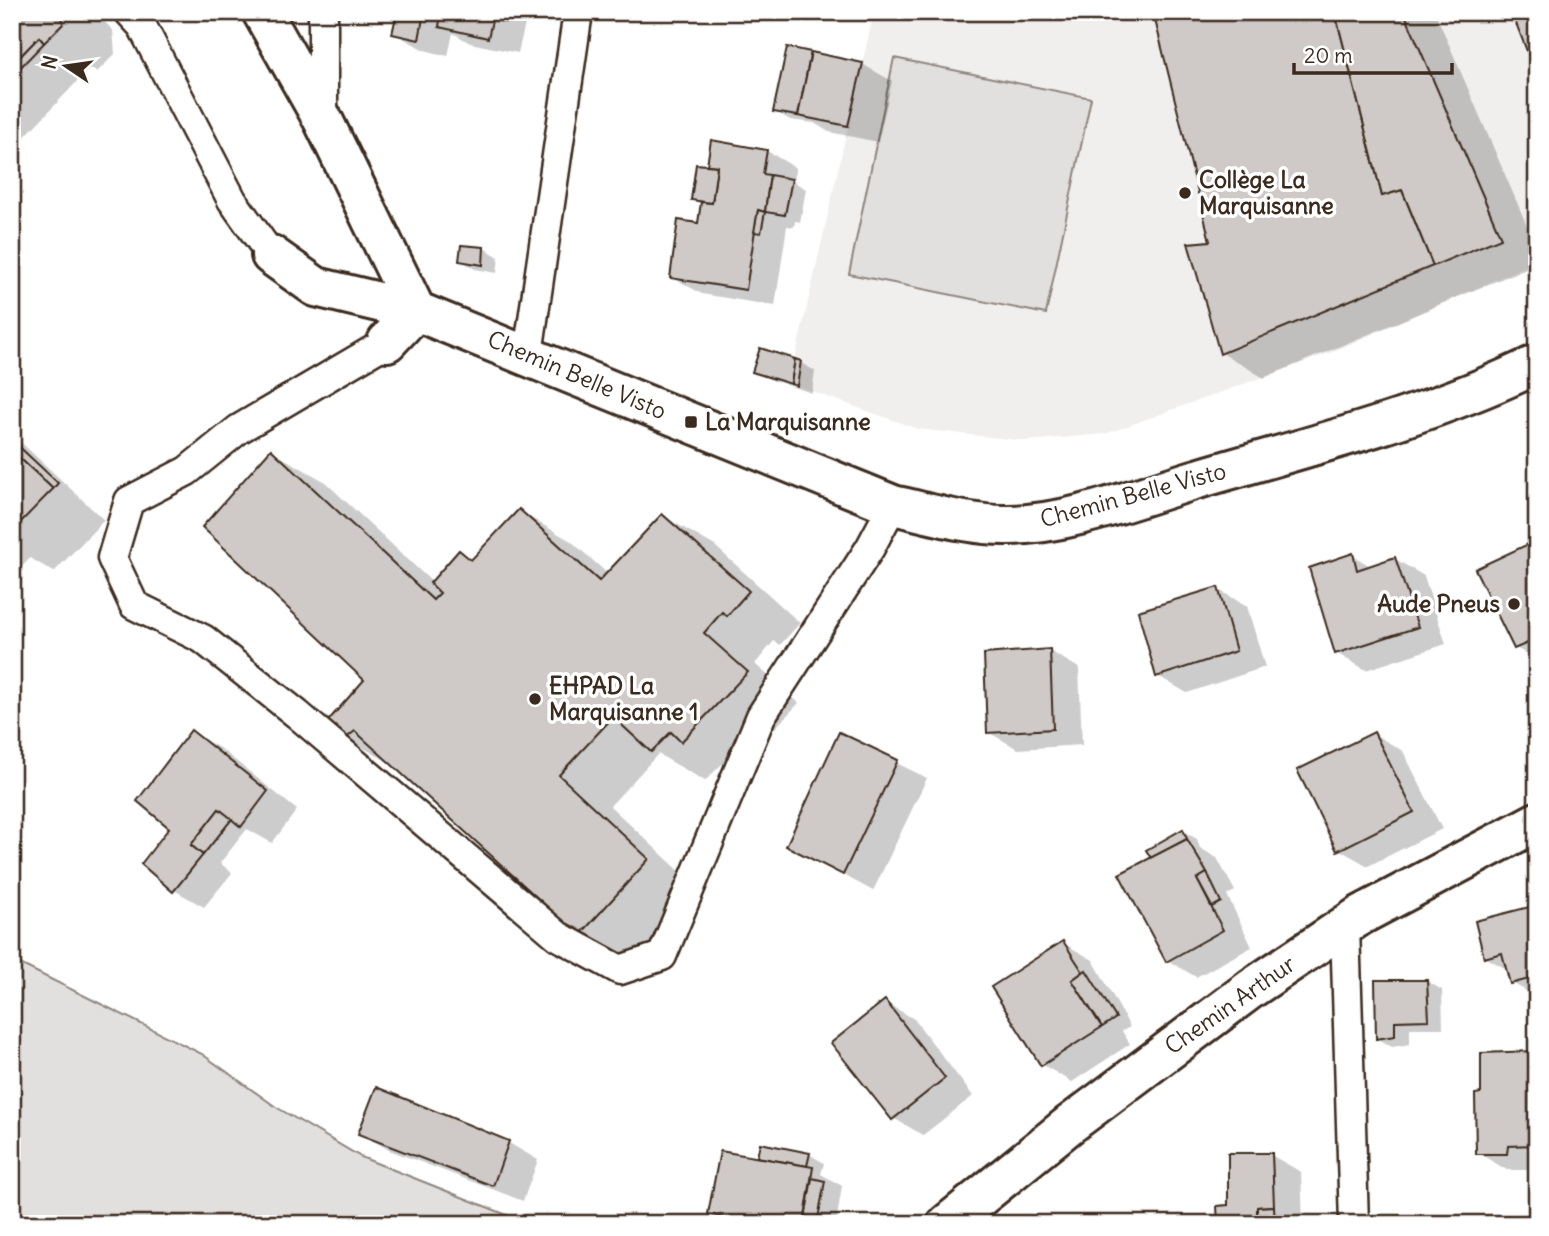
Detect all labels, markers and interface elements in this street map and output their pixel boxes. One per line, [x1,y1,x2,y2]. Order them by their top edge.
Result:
north arrow [32,32,102,102]
scale bar [1294,32,1451,76]
text: 20 m [1304,42,1353,69]
text: N [36,53,63,71]
place label: Collège La Marquisanne [1199,165,1334,220]
marker: Collège La Marquisanne [1177,185,1193,201]
street label: Chemin Belle Visto [484,324,671,425]
place label: La Marquisanne [705,407,871,436]
marker: La Marquisanne [683,414,699,430]
street label: Chemin Belle Visto [1037,456,1229,533]
place label: Aude Pneus [1377,589,1500,618]
marker: Aude Pneus [1506,596,1522,612]
place label: EHPAD La Marquisanne 1 [549,671,698,726]
marker: EHPAD La Marquisanne 1 [527,691,543,707]
street label: Chemin Arthur [1159,949,1301,1060]

